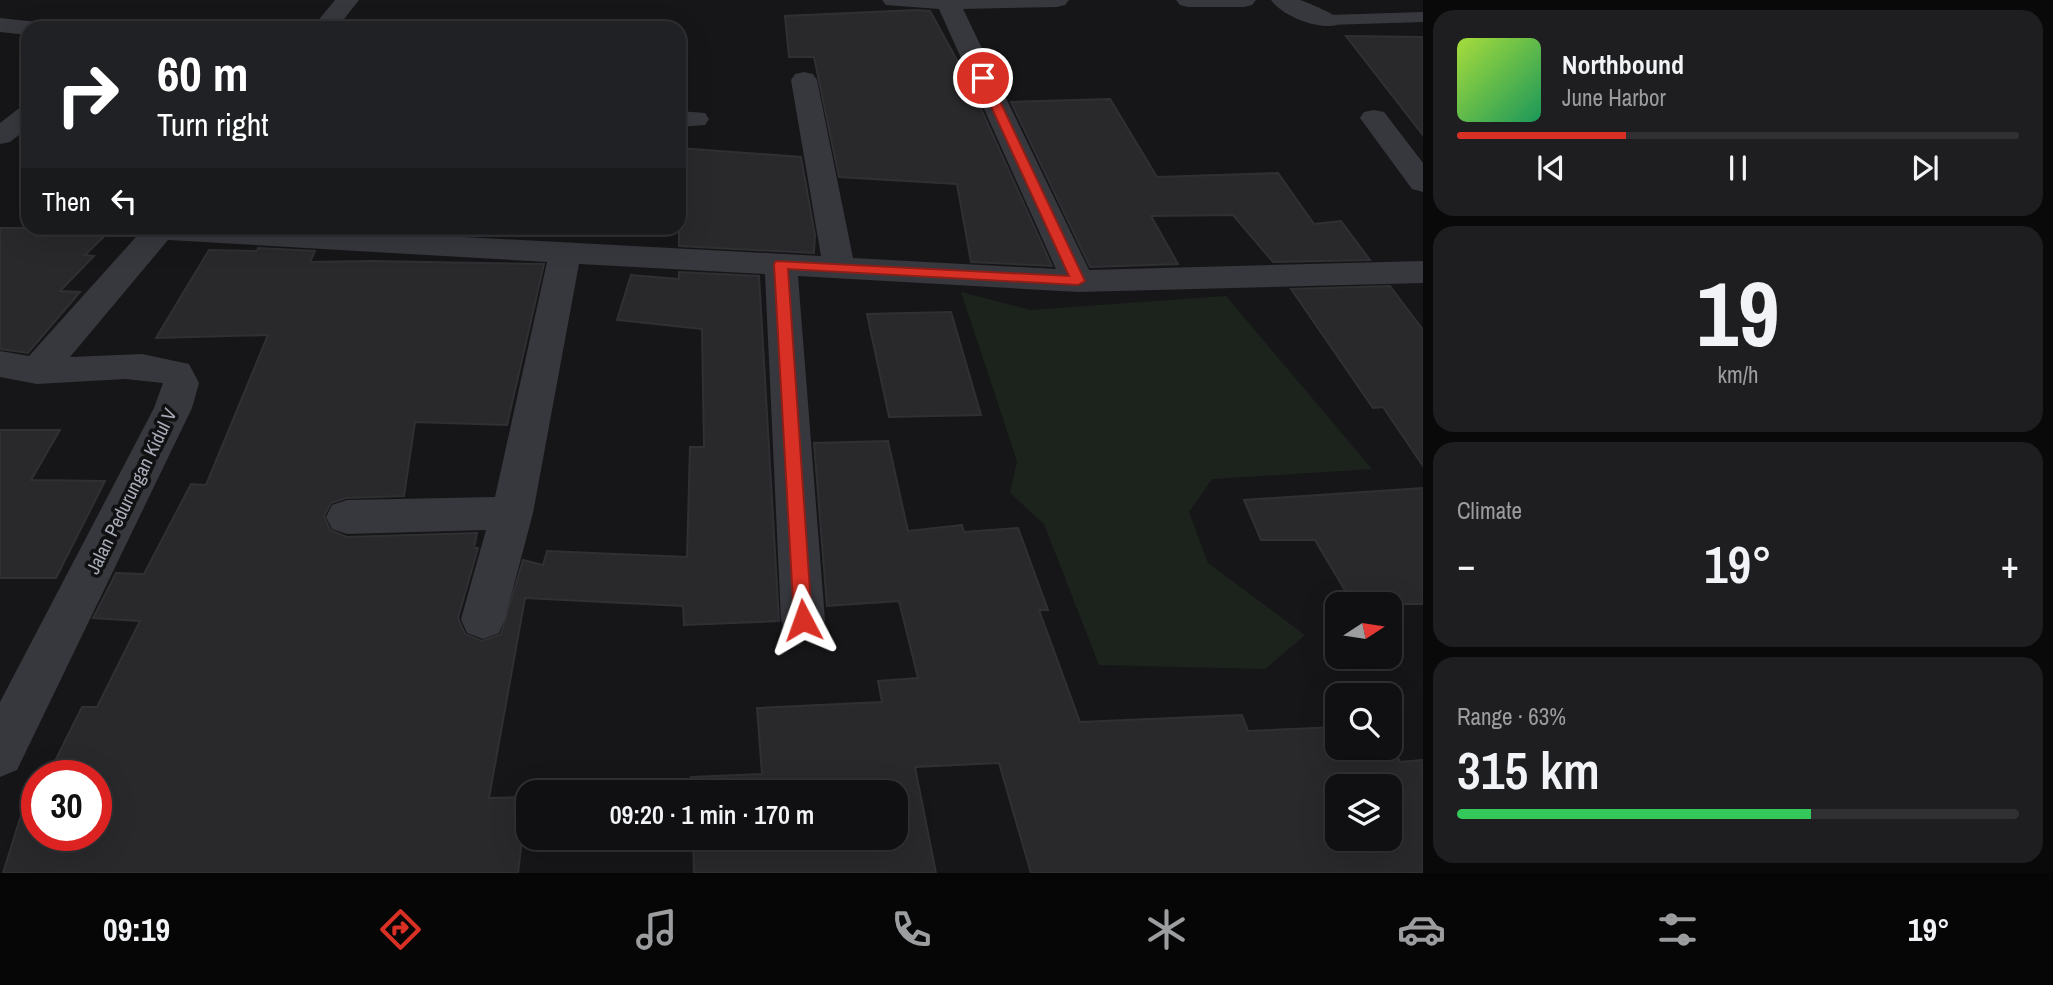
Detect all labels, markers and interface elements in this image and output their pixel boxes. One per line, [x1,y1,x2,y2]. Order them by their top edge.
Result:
text: 60 m [157,40,249,106]
text: Northbound [1562,47,1684,82]
pin [953,48,1013,108]
icon: right [42,49,133,140]
icon: arrive [964,59,1002,97]
text: June Harbor [1562,82,1666,113]
text: Turn right [157,103,269,146]
icon: previous [1532,149,1570,187]
icon: pause [1719,149,1757,187]
icon: next [1906,149,1944,187]
icon: left [105,182,143,220]
text: Then [42,184,91,219]
text: 19 [1697,252,1780,374]
text: km/h [1718,359,1758,390]
street label: Jalan Pedurungan Kidul V [80,403,183,578]
text: Climate [1457,495,1522,526]
text: 19° [1704,529,1772,599]
text: − [1457,539,1475,590]
text: + [2001,539,2019,590]
position arrow [766,583,840,657]
north arrow [1325,592,1402,668]
map controls [1325,592,1402,851]
button: search [1325,683,1402,760]
text: Range · 63% [1457,701,1566,732]
text: 315 km [1457,735,1600,805]
speed limit sign: 30 [21,760,112,851]
button: layers [1325,774,1402,851]
text: 09:20 · 1 min · 170 m [610,797,814,832]
icon: directions [376,905,425,954]
icon: music [632,905,681,954]
icon: phone [887,905,936,954]
icon: climate [1142,905,1191,954]
icon: car [1397,905,1446,954]
icon: filters [1653,905,1702,954]
text: 09:19 [103,908,170,951]
text: 19° [1908,908,1950,951]

